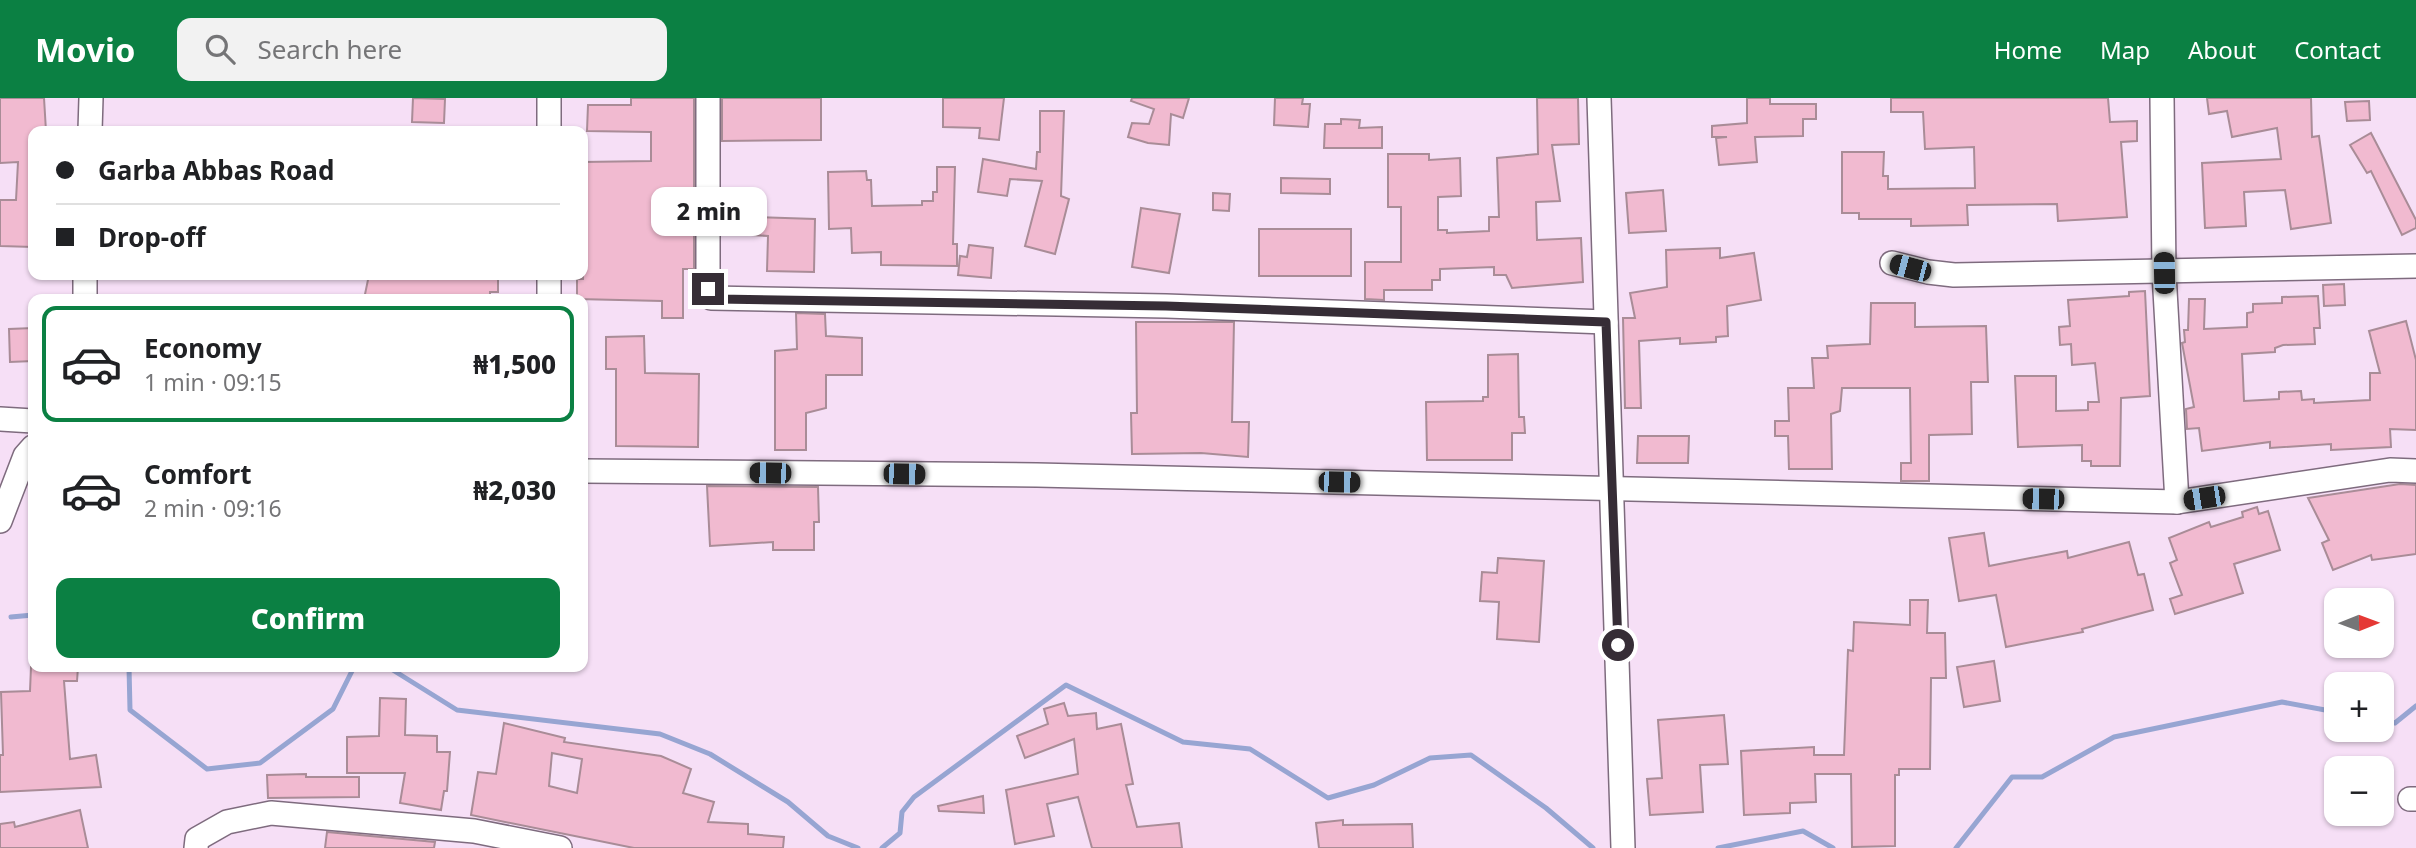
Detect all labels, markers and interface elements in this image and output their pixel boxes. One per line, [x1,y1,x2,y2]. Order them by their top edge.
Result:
search box [177,18,667,81]
text: Movio [35,27,135,72]
icon: search [201,30,239,68]
text: Search here [257,31,402,67]
text: Home [1994,33,2062,66]
text: Map [2100,33,2150,66]
text: About [2188,33,2256,66]
text: Contact [2294,33,2381,66]
text: Garba Abbas Road [98,152,334,188]
callout: 2 min [650,188,766,236]
text: 2 min [677,195,741,227]
text: Drop-off [98,219,205,255]
car [1887,252,1934,284]
car [2154,252,2175,294]
route end [692,273,724,305]
text: Economy [144,330,262,366]
icon: car [60,333,123,396]
text: ₦1,500 [473,346,556,382]
text: 1 min · 09:15 [144,366,282,398]
text: Comfort [144,456,252,492]
icon: car [60,459,123,522]
car [749,462,792,484]
car [883,463,926,485]
car [1318,471,1361,493]
text: ₦2,030 [473,472,556,508]
car [2182,484,2227,512]
car [2022,488,2065,510]
text: 2 min · 09:16 [144,492,282,524]
button: Confirm [56,578,560,658]
north arrow [2324,588,2394,658]
map controls [2324,588,2394,826]
route start [1602,629,1634,661]
button: + [2324,672,2394,742]
button: − [2324,756,2394,826]

